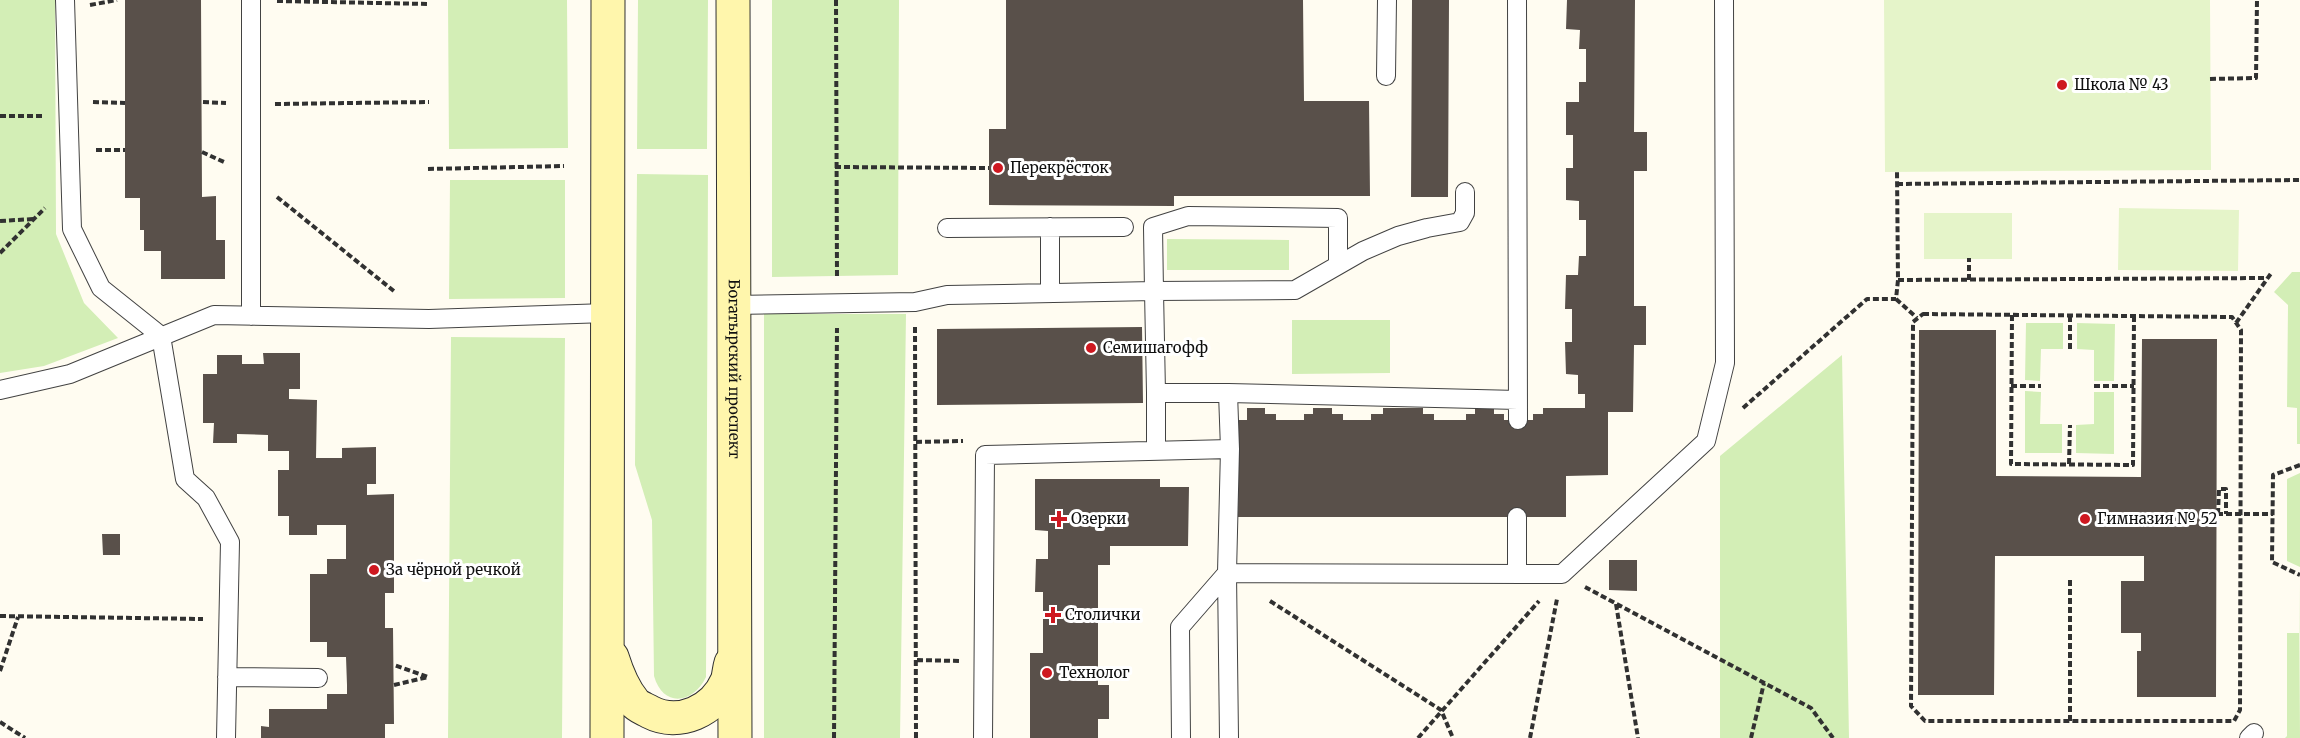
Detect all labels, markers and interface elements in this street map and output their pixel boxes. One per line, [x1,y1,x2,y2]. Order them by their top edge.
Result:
place label: Школа № 43 [2074,75,2169,94]
marker: Школа № 43 [2055,78,2069,92]
place label: Перекрёсток [1010,158,1109,177]
marker: Перекрёсток [991,161,1005,175]
street label: Богатырский проспект [725,279,744,459]
place label: Семишагофф [1103,338,1208,357]
marker: Семишагофф [1084,341,1098,355]
place label: Озерки [1071,509,1126,528]
place label: Гимназия № 52 [2097,509,2218,528]
marker: Озерки [1052,512,1066,526]
marker: Гимназия № 52 [2078,512,2092,526]
place label: За чёрной речкой [386,560,521,579]
marker: За чёрной речкой [367,563,381,577]
place label: Столички [1065,605,1141,624]
marker: Столички [1046,608,1060,622]
place label: Технолог [1059,663,1130,682]
marker: Технолог [1040,666,1054,680]

